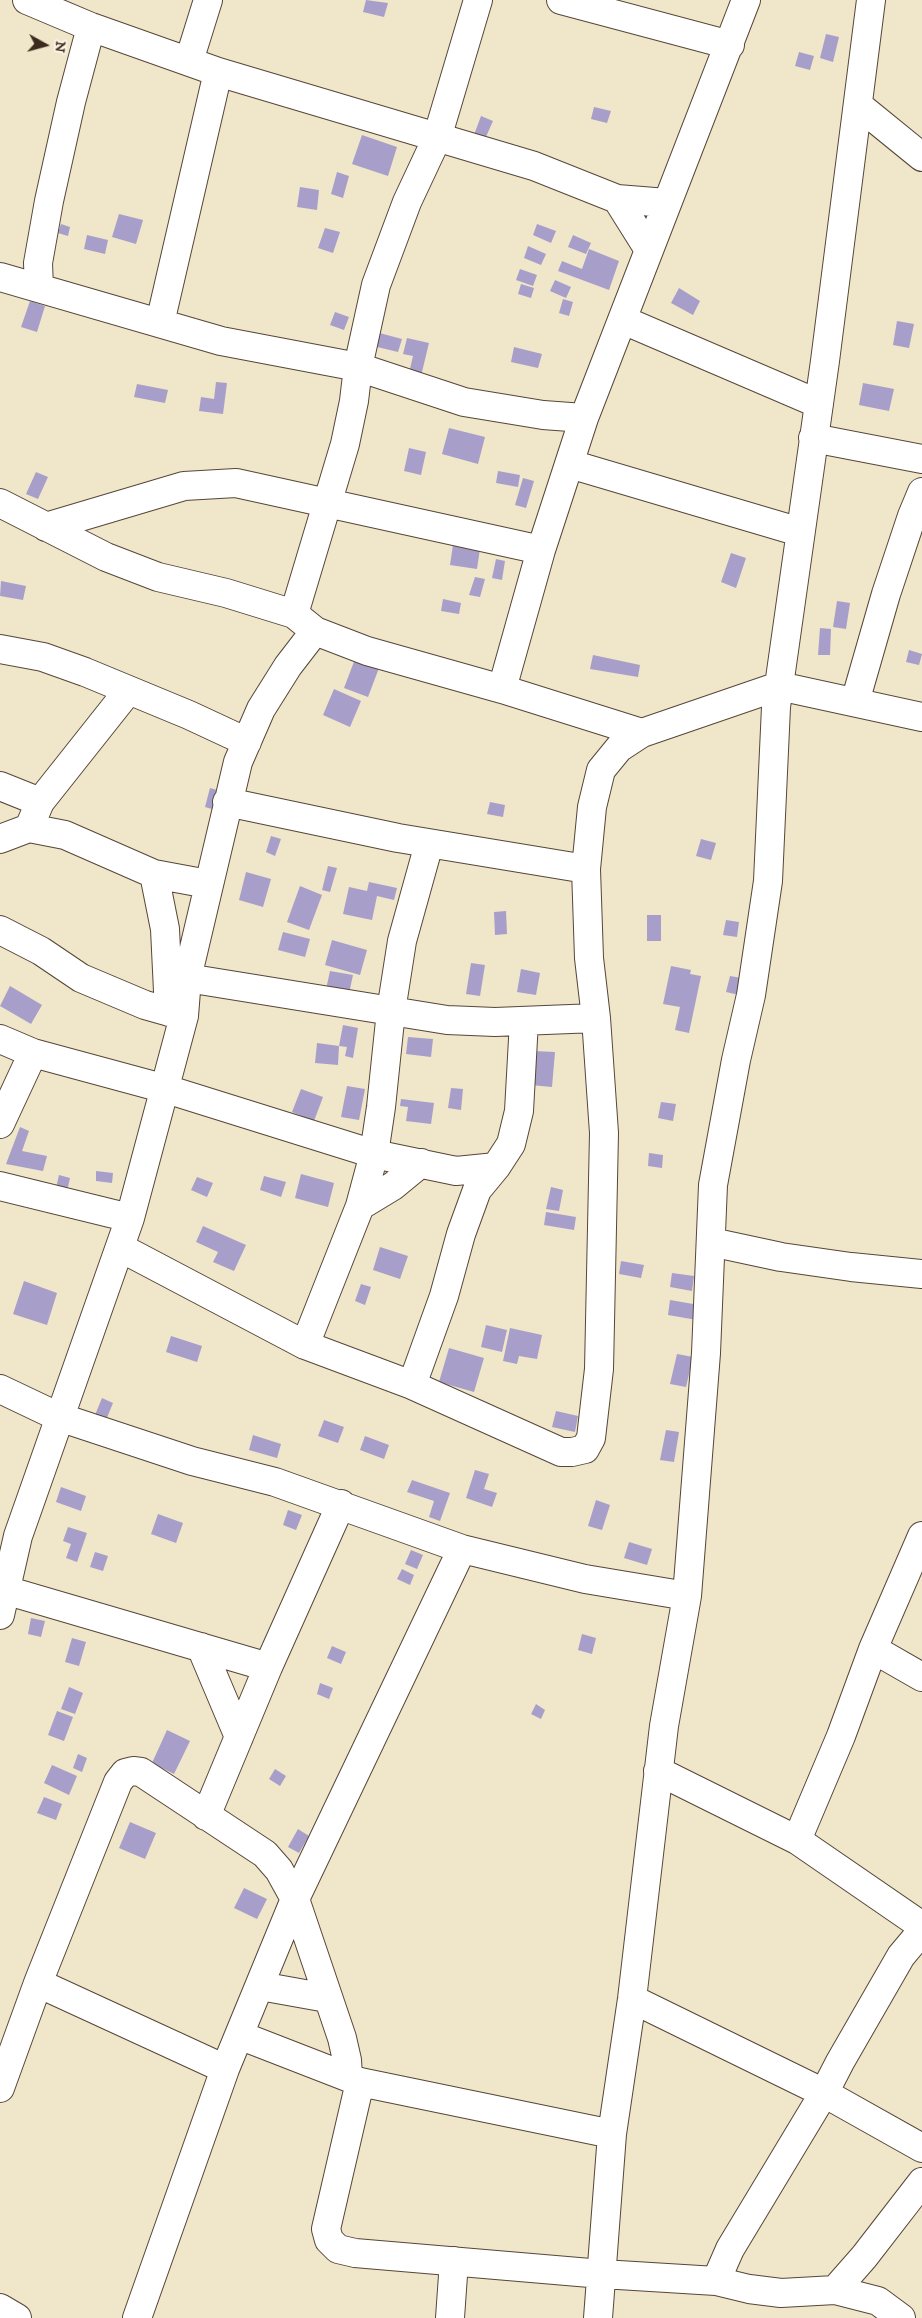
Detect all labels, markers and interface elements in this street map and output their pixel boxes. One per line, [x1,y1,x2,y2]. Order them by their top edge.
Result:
north arrow [20,20,70,70]
text: N [50,40,70,54]

